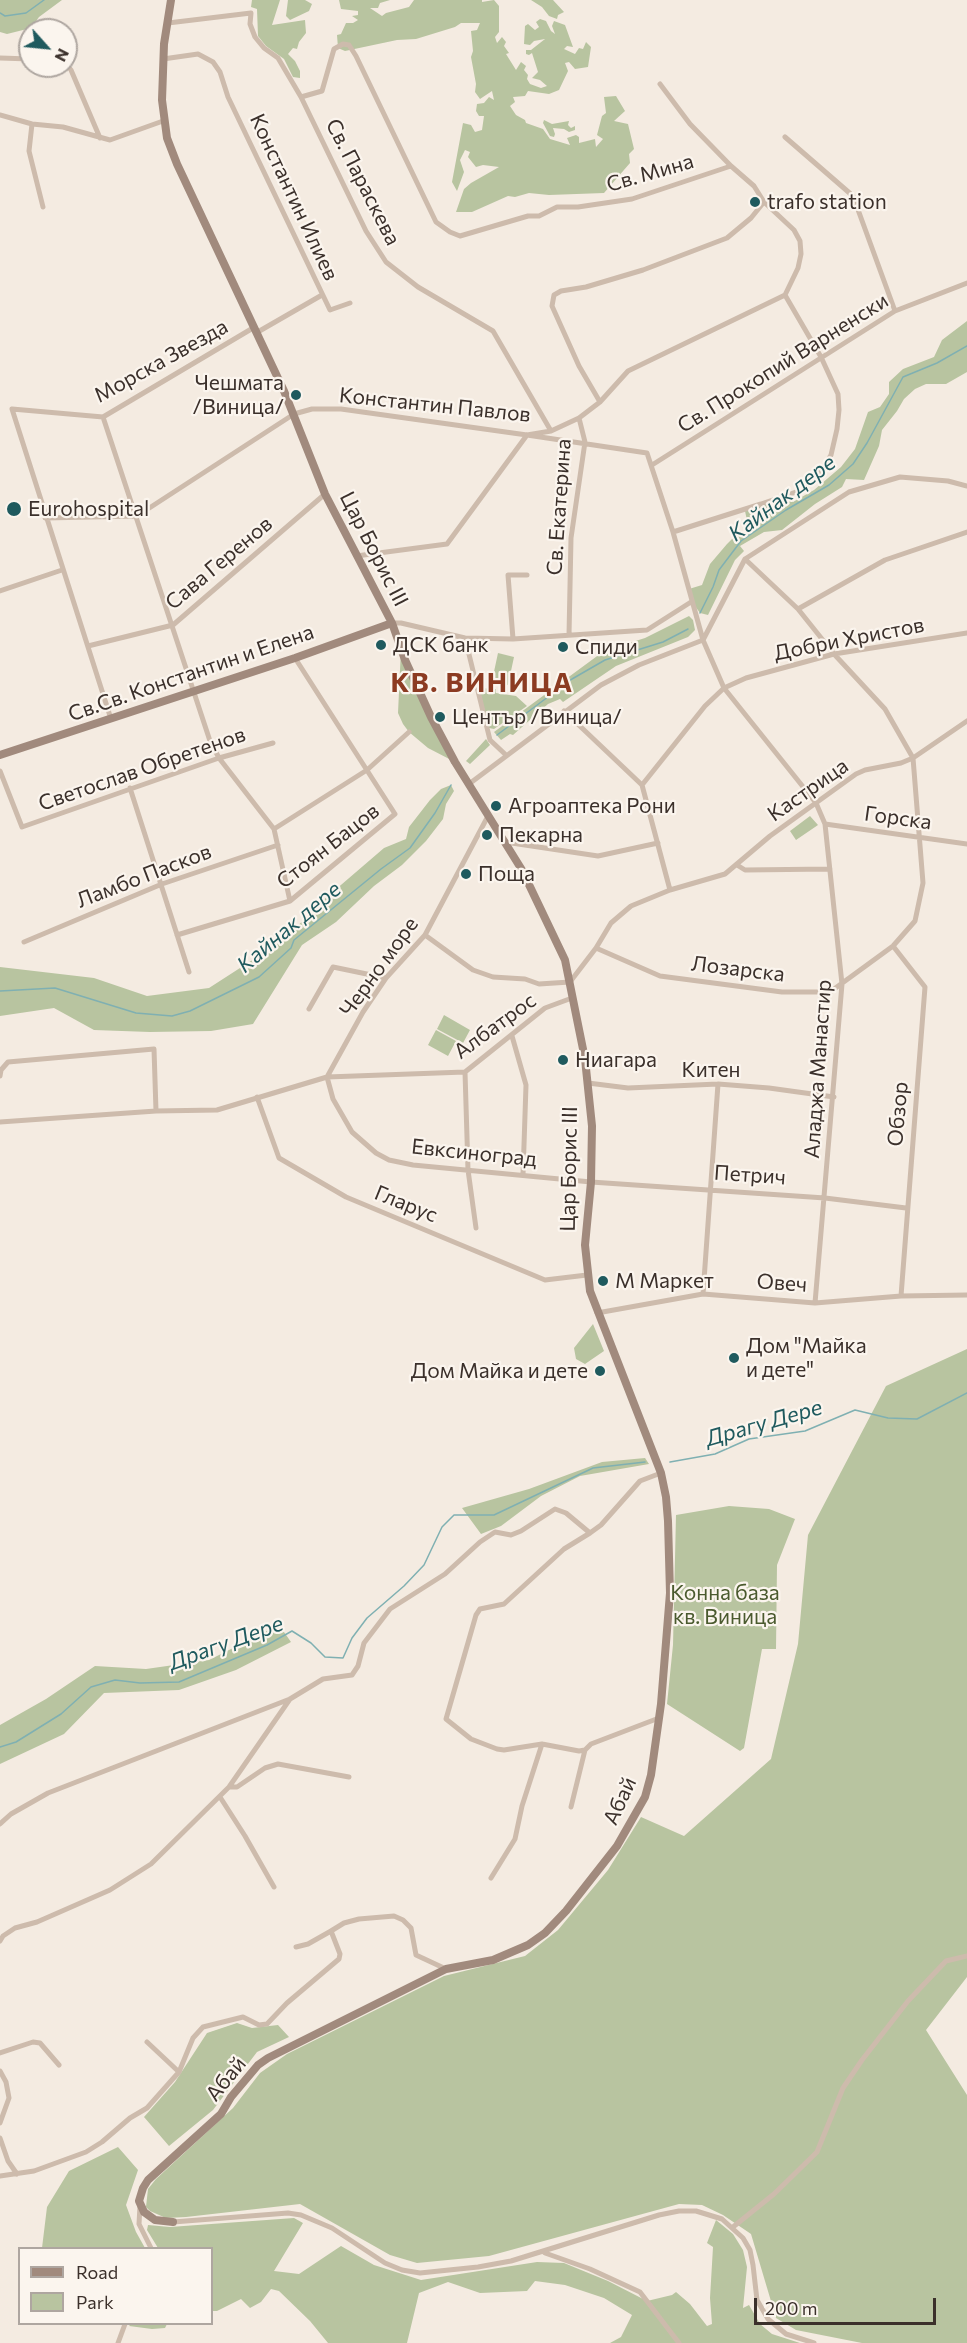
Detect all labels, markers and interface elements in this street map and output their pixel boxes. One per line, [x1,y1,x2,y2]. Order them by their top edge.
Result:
north arrow [18,18,78,78]
text: N [52,46,74,65]
street label: Константин Илиев [244,110,344,284]
street label: Св. Параскева [320,115,406,249]
street label: Св. Мина [604,149,696,197]
place label: trafo station [767,189,887,215]
marker: trafo station [748,195,762,209]
street label: Св. Прокопий Варненски [673,288,893,438]
street label: Морска Звезда [90,314,232,408]
place label: Чешмата /Виница/ [193,370,284,420]
street label: Константин Павлов [338,382,532,428]
marker: Чешмата /Виница/ [289,388,303,402]
street label: Св. Екатерина [542,438,576,576]
water label: Кайнак дере [723,449,841,547]
street label: Цар Борис III [334,487,414,611]
place label: Eurohospital [28,496,149,522]
marker: Eurohospital [5,500,23,518]
street label: Сава Геренов [160,511,278,615]
street label: Добри Христов [772,612,926,666]
street label: Св.Св. Константин и Елена [65,619,317,727]
place label: ДСК банк [393,632,489,658]
place label: Спиди [575,634,638,660]
marker: ДСК банк [374,638,388,652]
marker: Спиди [556,640,570,654]
district label: КВ. ВИНИЦА [390,667,574,699]
place label: Център /Виница/ [452,704,622,730]
marker: Център /Виница/ [433,710,447,724]
street label: Светослав Обретенов [35,722,249,816]
street label: Кастрица [763,753,853,827]
place label: Агроаптека Рони [508,793,676,819]
street label: Стоян Бацов [272,798,384,894]
marker: Агроаптека Рони [489,799,503,813]
street label: Горска [863,801,933,835]
place label: Пекарна [499,822,583,848]
marker: Пекарна [480,828,494,842]
street label: Ламбо Пасков [73,839,215,913]
place label: Поща [478,861,535,887]
marker: Поща [459,867,473,881]
water label: Кайнак дере [232,876,346,978]
street label: Черно море [334,912,424,1022]
street label: Лозарска [690,951,786,987]
street label: Аладжа Манастир [799,979,837,1159]
street label: Албатрос [449,988,541,1064]
place label: Ниагара [575,1047,657,1073]
marker: Ниагара [556,1053,570,1067]
street label: Китен [682,1057,740,1083]
street label: Обзор [883,1081,913,1147]
street label: Цар Борис III [555,1106,583,1232]
street label: Евксиноград [410,1134,538,1172]
street label: Петрич [713,1160,787,1190]
street label: Гларус [371,1180,441,1228]
place label: М Маркет [615,1268,714,1294]
street label: Овеч [756,1269,808,1297]
marker: М Маркет [596,1274,610,1288]
place label: Дом "Майка и дете" [746,1333,867,1383]
marker: Дом "Майка и дете" [727,1351,741,1365]
place label: Дом Майка и дете [411,1358,588,1384]
marker: Дом Майка и дете [593,1364,607,1378]
water label: Драгу Дере [703,1394,825,1452]
park label: Конна база кв. Виница [670,1580,780,1630]
water label: Драгу Дере [165,1610,287,1676]
street label: Абай [598,1773,642,1829]
street label: Абай [201,2052,251,2106]
legend [18,2247,213,2325]
text: Road [76,2261,118,2283]
scale bar [757,2286,938,2324]
text: Park [76,2291,114,2313]
text: 200 m [765,2297,818,2319]

